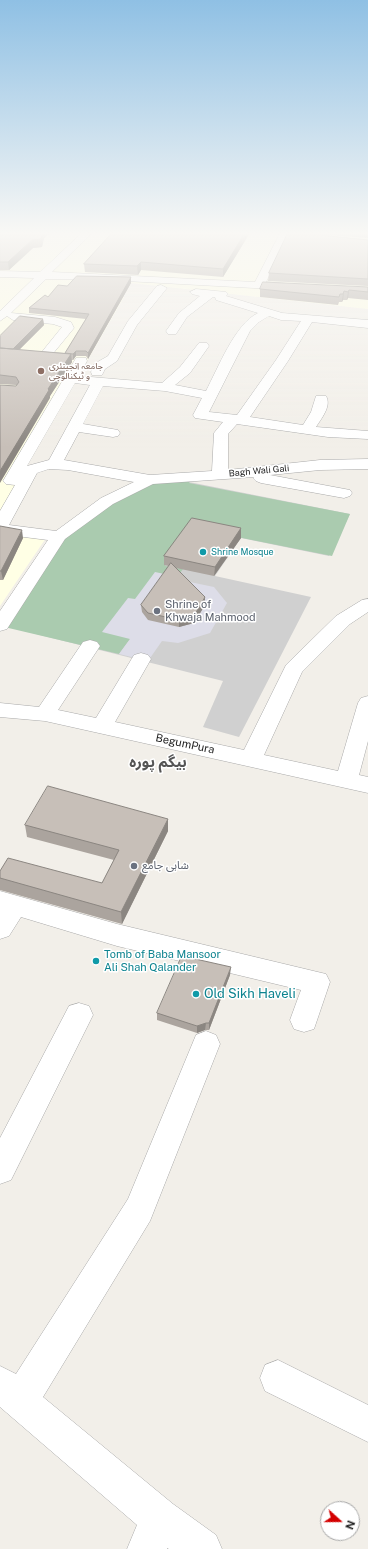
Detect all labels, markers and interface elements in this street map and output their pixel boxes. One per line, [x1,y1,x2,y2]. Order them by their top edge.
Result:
place label: جامعہ انجینئری و ٹیکنالوجی [49,361,103,382]
marker: جامعہ انجینئری و ٹیکنالوجی [36,366,46,376]
street label: Bagh Wali Gali [228,463,290,479]
marker: Shrine Mosque [198,547,208,557]
place label: Shrine Mosque [211,547,274,557]
place label: Shrine of Khwaja Mahmood [165,598,255,624]
marker: Shrine of Khwaja Mahmood [152,606,162,616]
street label: BegumPura [154,731,216,757]
district label: بیگم پورہ [129,753,187,771]
place label: شاہی جامع [142,859,189,873]
marker: شاہی جامع [129,861,139,871]
place label: Tomb of Baba Mansoor Ali Shah Qalander [104,948,221,974]
marker: Tomb of Baba Mansoor Ali Shah Qalander [91,956,101,966]
place label: Old Sikh Haveli [204,986,296,1002]
marker: Old Sikh Haveli [191,989,201,999]
north arrow [320,1501,360,1541]
text: N [343,1519,357,1531]

